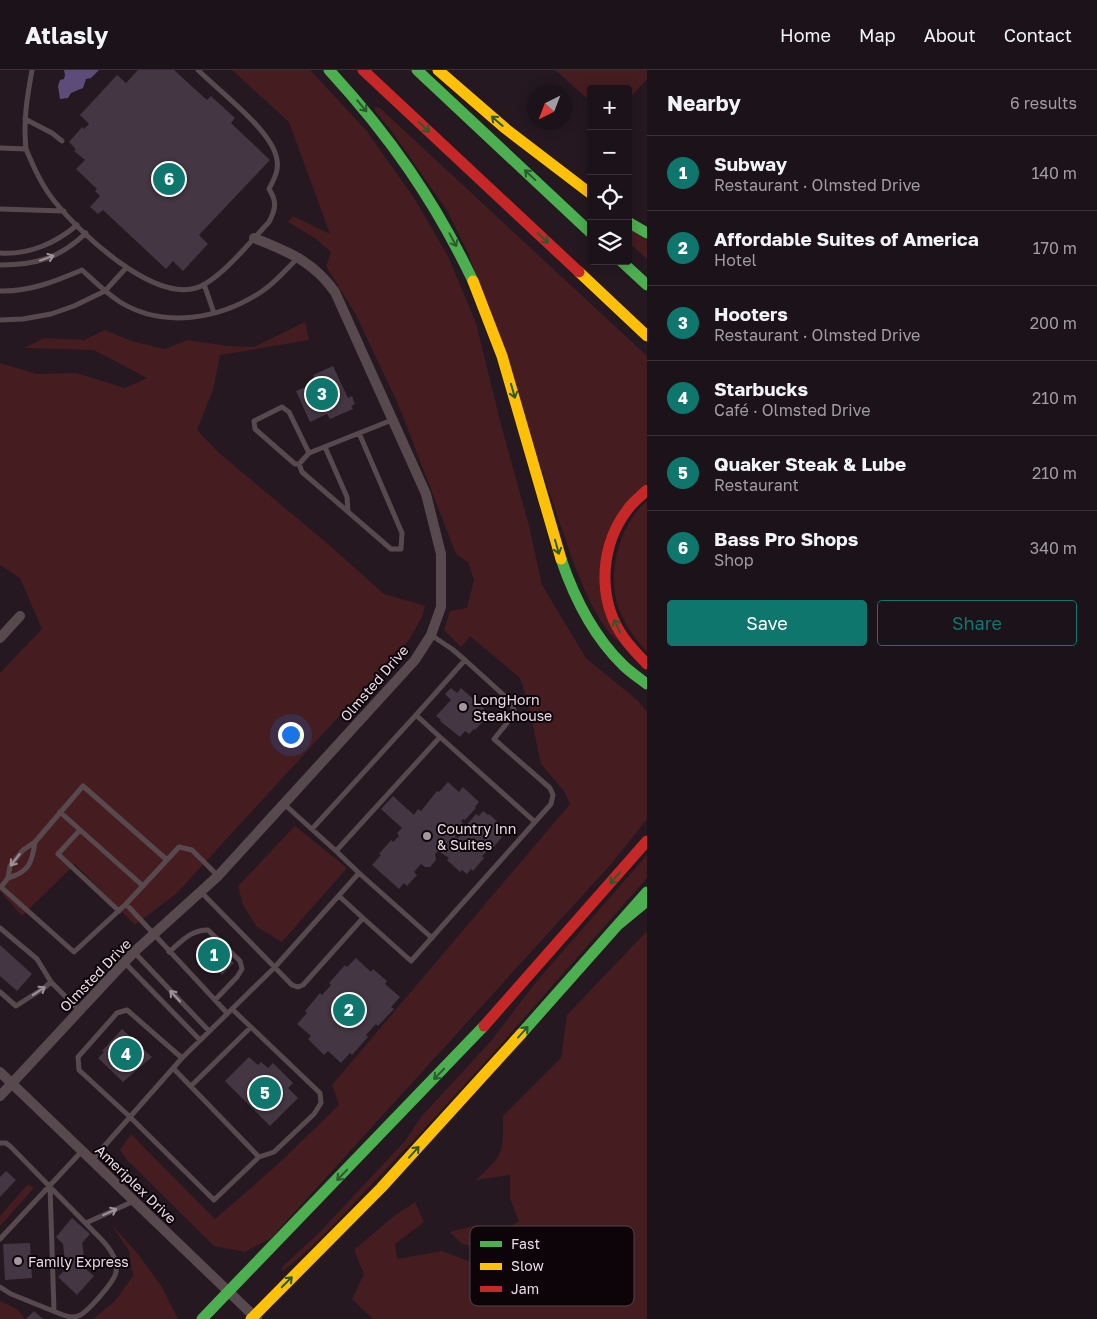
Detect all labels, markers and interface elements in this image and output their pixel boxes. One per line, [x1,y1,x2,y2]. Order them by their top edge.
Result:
text: Atlasly [25,20,108,49]
text: Home [780,24,831,46]
text: Map [859,24,896,46]
text: About [924,24,976,46]
text: Contact [1004,24,1072,46]
north arrow [527,85,572,130]
map controls [587,85,632,265]
button: + [587,85,632,130]
text: Nearby [667,90,741,116]
text: 6 results [1010,93,1077,113]
one-way arrow [356,99,367,112]
one-way arrow [490,115,503,127]
one-way arrow [418,121,430,133]
button: − [587,130,632,175]
text: Subway [714,152,787,175]
pin: 6 [153,160,185,198]
text: 1 [679,163,687,183]
text: 140 m [1031,163,1077,183]
one-way arrow [523,170,536,181]
button: locate [587,175,632,220]
text: Restaurant · Olmsted Drive [714,175,920,195]
button: layers [587,220,632,265]
text: Affordable Suites of America [714,227,979,250]
one-way arrow [449,232,458,247]
one-way arrow [536,232,549,244]
text: 2 [678,238,688,258]
text: 170 m [1033,238,1077,258]
text: Hotel [714,250,757,270]
one-way arrow [38,253,54,262]
text: Hooters [714,302,788,325]
text: 3 [678,313,688,333]
text: 200 m [1030,313,1077,333]
text: Restaurant · Olmsted Drive [714,325,920,345]
pin: 3 [306,375,338,413]
text: Starbucks [714,377,808,400]
one-way arrow [508,382,518,398]
text: 4 [678,388,688,408]
text: 210 m [1032,388,1077,408]
text: Café · Olmsted Drive [714,400,870,420]
text: Quaker Steak & Lube [714,452,906,475]
text: 5 [678,463,688,483]
text: 210 m [1032,463,1077,483]
text: Restaurant [714,475,799,495]
text: Bass Pro Shops [714,527,858,550]
text: 6 [678,538,688,558]
text: 340 m [1030,538,1077,558]
one-way arrow [553,539,563,555]
text: Shop [714,550,754,570]
button: Save [667,600,867,646]
button: Share [877,600,1077,646]
one-way arrow [612,619,621,634]
street label: Olmsted Drive [336,642,412,724]
place label: LongHorn Steakhouse [473,691,552,724]
marker: LongHorn Steakhouse [457,701,469,713]
your location [278,722,304,748]
place label: Country Inn & Suites [437,820,516,853]
marker: Country Inn & Suites [421,830,433,842]
one-way arrow [10,853,21,866]
one-way arrow [609,871,621,884]
street label: Olmsted Drive [56,935,134,1015]
pin: 1 [198,936,230,974]
one-way arrow [32,986,46,996]
one-way arrow [169,990,181,1002]
pin: 2 [333,991,365,1029]
one-way arrow [517,1025,529,1038]
pin: 4 [110,1035,142,1073]
one-way arrow [433,1067,445,1080]
pin: 5 [249,1074,281,1112]
street label: Ameriplex Drive [92,1141,180,1227]
one-way arrow [408,1145,420,1158]
one-way arrow [336,1169,348,1181]
one-way arrow [102,1207,117,1217]
legend [470,1226,634,1306]
text: Fast [511,1235,540,1252]
place label: Family Express [28,1253,129,1270]
marker: Family Express [12,1255,24,1267]
text: Slow [511,1257,544,1274]
one-way arrow [281,1276,293,1288]
text: Jam [511,1280,539,1297]

